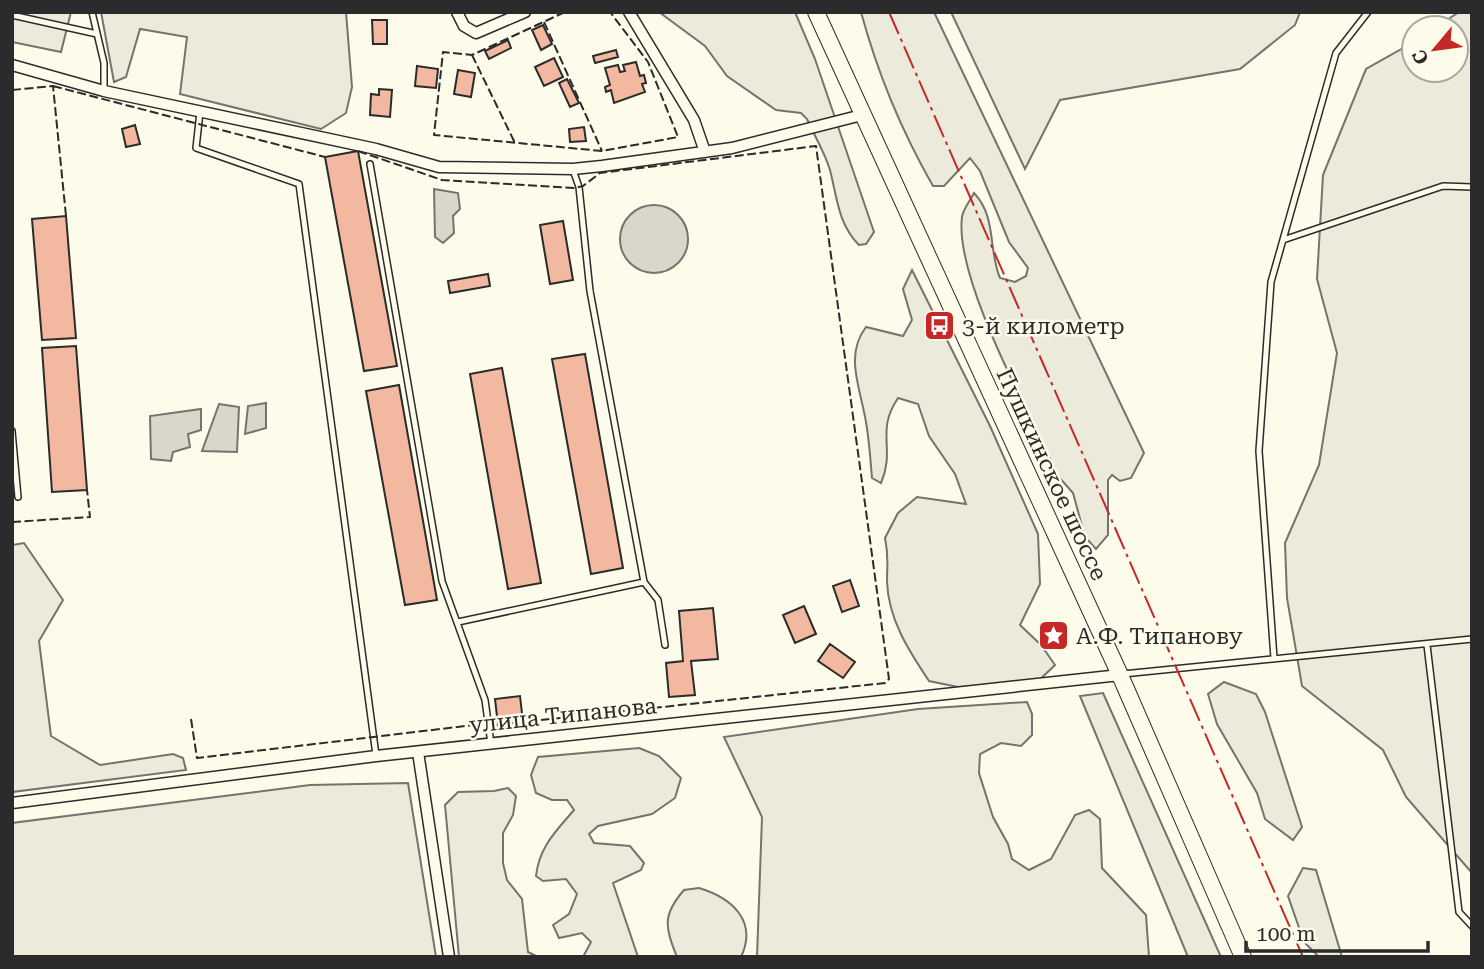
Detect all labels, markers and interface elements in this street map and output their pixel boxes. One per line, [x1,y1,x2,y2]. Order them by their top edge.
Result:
north arrow [1400,14,1470,84]
text: С [1407,46,1434,68]
bus stop icon: 3-й километр [922,309,956,343]
place label: 3-й километр [962,313,1125,340]
street label: Пушкинское шоссе [990,364,1113,585]
place icon: А.Ф. Типанову [1036,619,1070,653]
place label: А.Ф. Типанову [1076,623,1243,650]
street label: улица Типанова [468,692,659,739]
scale bar [1246,909,1428,953]
text: 100 m [1256,922,1316,946]

